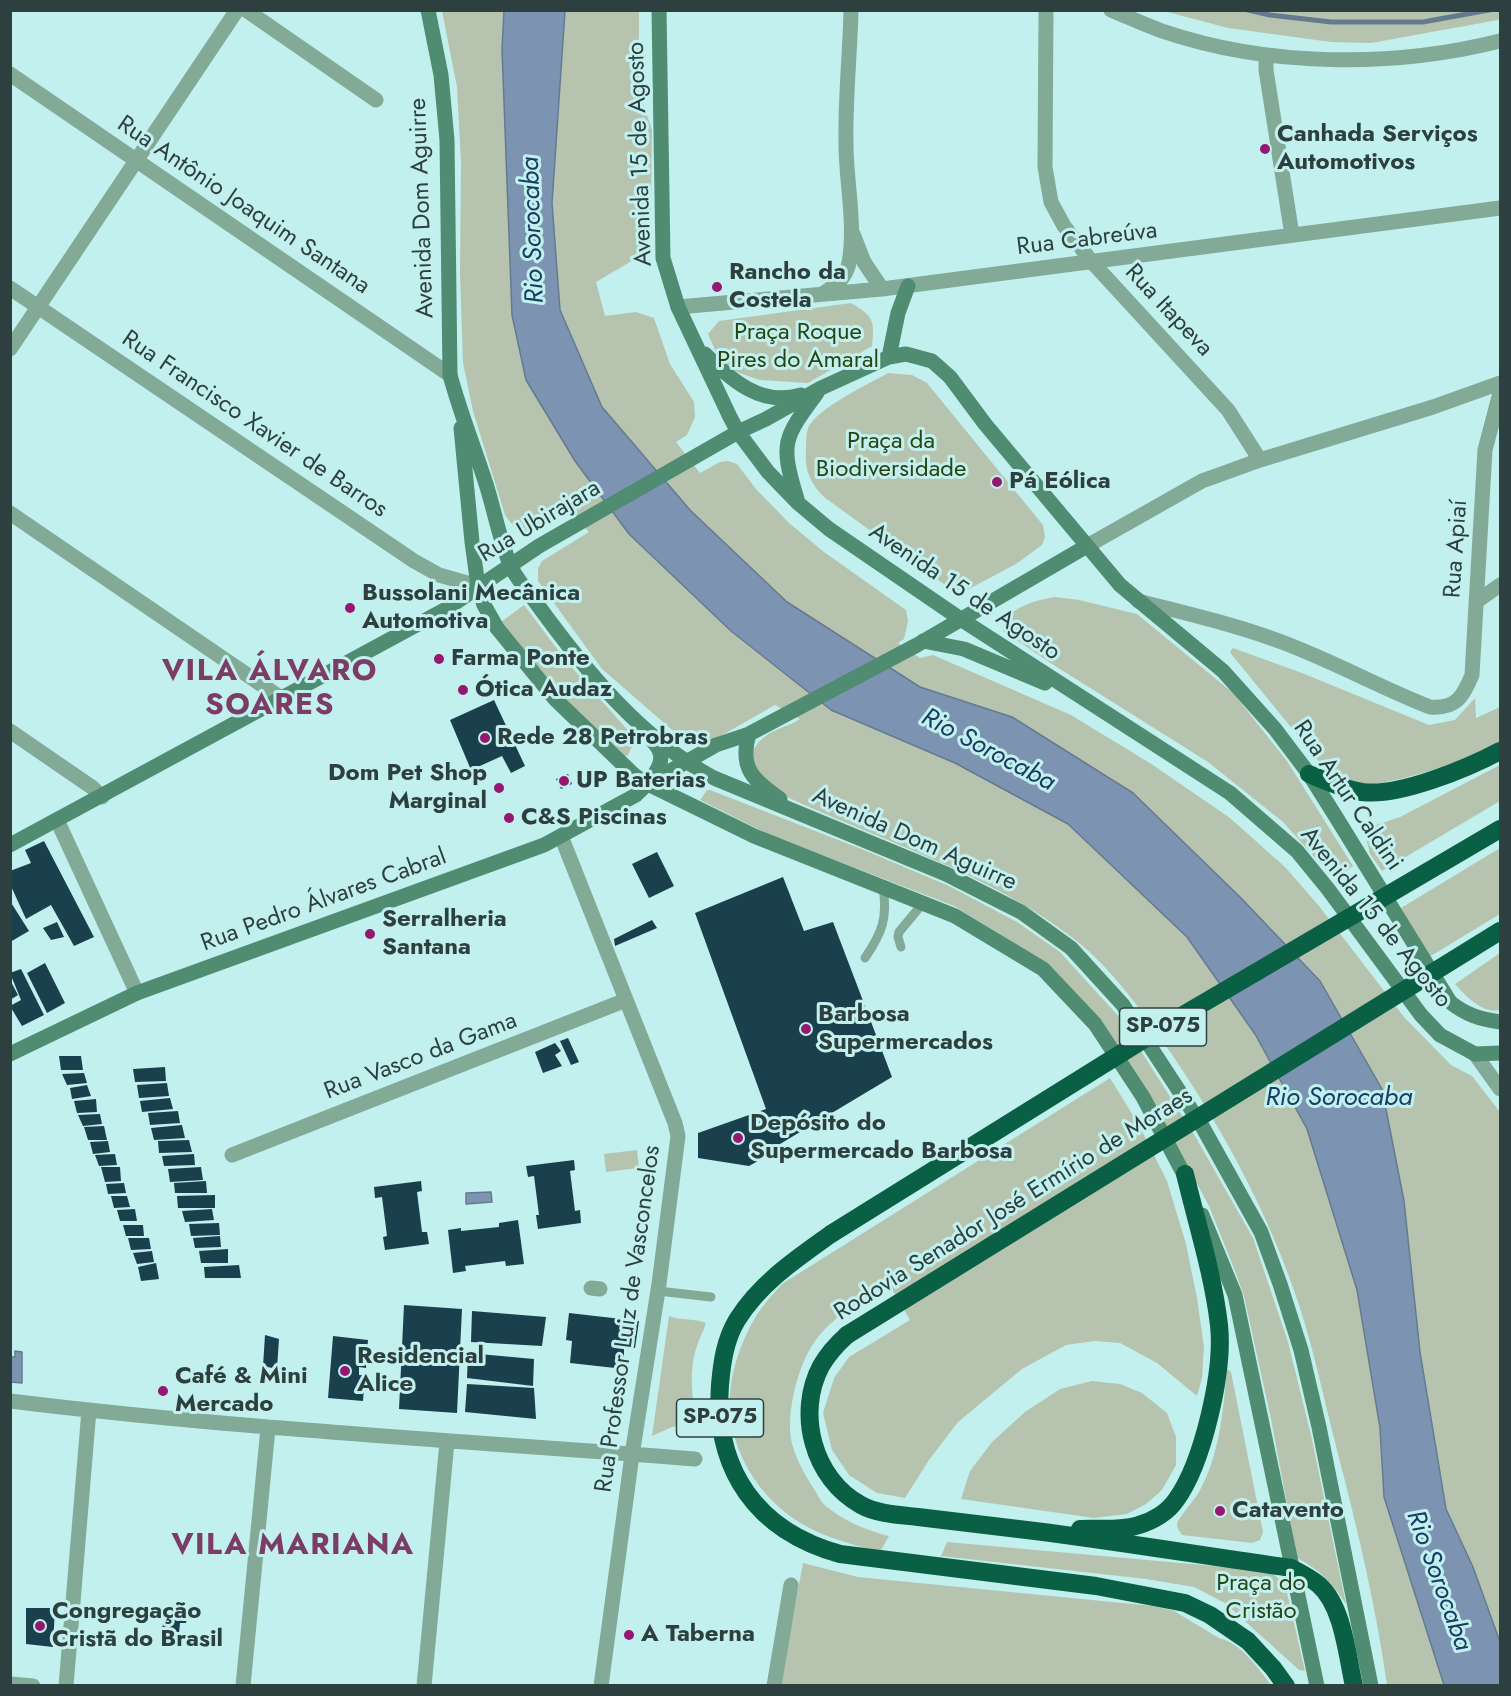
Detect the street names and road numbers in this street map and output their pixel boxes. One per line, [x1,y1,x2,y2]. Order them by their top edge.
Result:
street label: Avenida 15 de Agosto [623,41,659,267]
street label: Avenida Dom Aguirre [405,97,441,319]
street label: Rua Antônio Joaquim Santana [111,111,375,301]
street label: Rua Cabreúva [1015,217,1159,263]
street label: Rua Itapeva [1118,259,1218,363]
street label: Rua Francisco Xavier de Barros [116,325,392,525]
street label: Rua Ubirajara [474,474,606,570]
street label: Rua Apiaí [1439,499,1475,599]
street label: Avenida 15 de Agosto [863,518,1065,668]
street label: Rua Artur Caldini [1286,715,1408,877]
street label: Avenida Dom Aguirre [807,782,1021,898]
street label: Avenida 15 de Agosto [1293,822,1457,1014]
street label: Rua Pedro Álvares Cabral [197,843,451,959]
street label: Rua Vasco da Gama [321,1007,521,1107]
road number: SP-075 [1120,1008,1206,1046]
street label: Rodovia Senador José Ermírio de Moraes [829,1082,1199,1328]
street label: Rua Professor Luiz de Vasconcelos [590,1144,668,1494]
road number: SP-075 [676,1399,764,1437]

